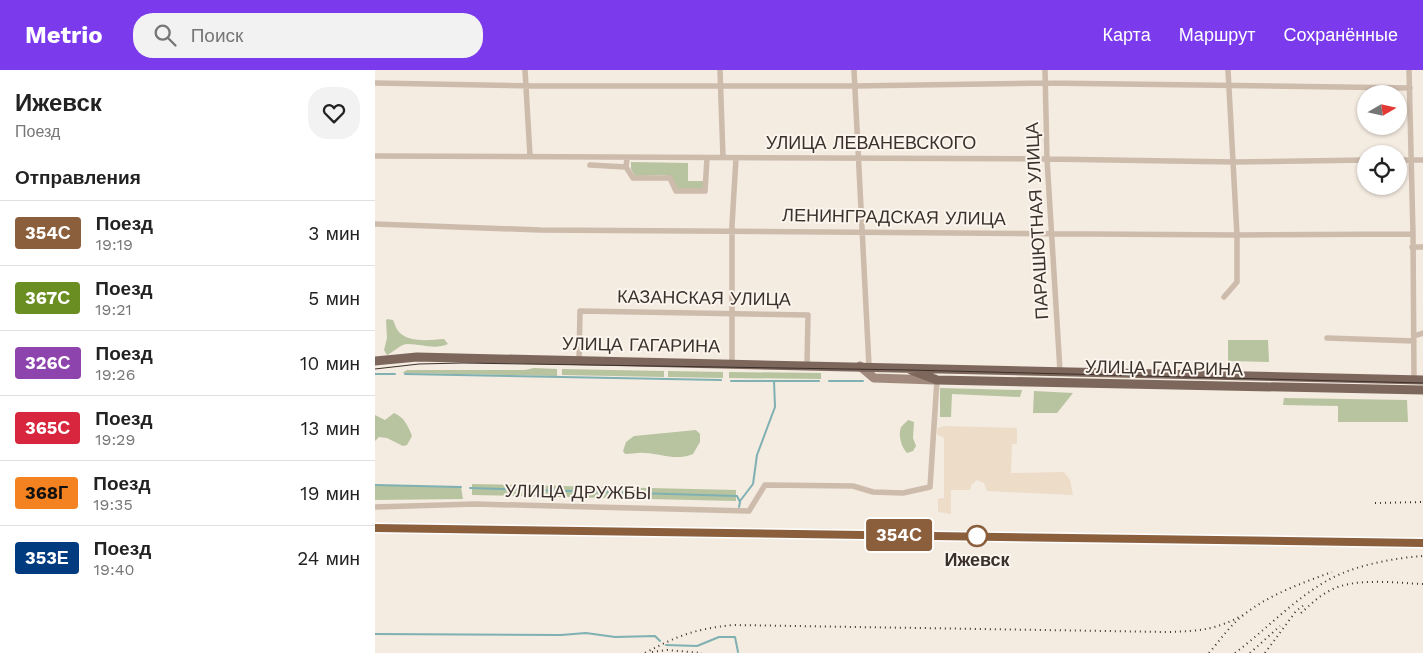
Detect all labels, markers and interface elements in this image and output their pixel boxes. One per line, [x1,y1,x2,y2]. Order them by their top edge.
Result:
search box [133,13,483,58]
text: Metrio [25,21,103,49]
icon: search [151,21,179,49]
text: Поиск [191,24,243,47]
text: Карта [1103,24,1151,45]
text: Маршрут [1179,24,1255,45]
text: Сохранённые [1283,24,1398,45]
north arrow [1357,85,1407,135]
map controls [1357,85,1407,195]
button: heart [308,87,360,139]
text: Ижевск [15,89,102,117]
text: Поезд [15,122,60,141]
street label: ПАРАШЮТНАЯ УЛИЦА [1021,122,1052,320]
street label: УЛИЦА ЛЕВАНЕВСКОГО [766,132,976,153]
button: locate [1357,145,1407,195]
text: Отправления [15,166,141,189]
street label: ЛЕНИНГРАДСКАЯ УЛИЦА [782,204,1006,229]
text: Поезд [96,212,153,235]
text: 354С [25,222,71,243]
text: 3 мин [308,222,360,245]
text: 19:19 [96,235,133,254]
text: Поезд [95,277,153,300]
street label: КАЗАНСКАЯ УЛИЦА [617,285,791,310]
text: 367С [25,287,70,308]
text: 5 мин [308,287,360,310]
text: 19:21 [95,300,132,319]
street label: УЛИЦА ГАГАРИНА [562,333,720,356]
text: Поезд [96,342,153,365]
text: 326С [25,352,71,373]
text: 10 мин [300,352,360,375]
street label: УЛИЦА ГАГАРИНА [1085,356,1243,379]
text: 19:26 [96,365,135,384]
text: Поезд [95,407,153,430]
text: 365С [25,417,70,438]
text: 13 мин [301,417,360,440]
text: 19:29 [95,430,135,449]
text: Поезд [93,472,151,495]
street label: УЛИЦА ДРУЖБЫ [505,480,652,503]
text: 368Г [25,482,68,503]
text: 19 мин [300,482,360,505]
text: 19:35 [93,495,133,514]
line badge: 354С [864,519,934,551]
text: 354С [876,524,922,545]
marker: Ижевск [966,525,988,547]
text: Поезд [94,537,151,560]
text: 353Е [25,547,69,568]
text: 24 мин [297,547,360,570]
place label: Ижевск [944,549,1011,570]
text: 19:40 [94,560,134,579]

